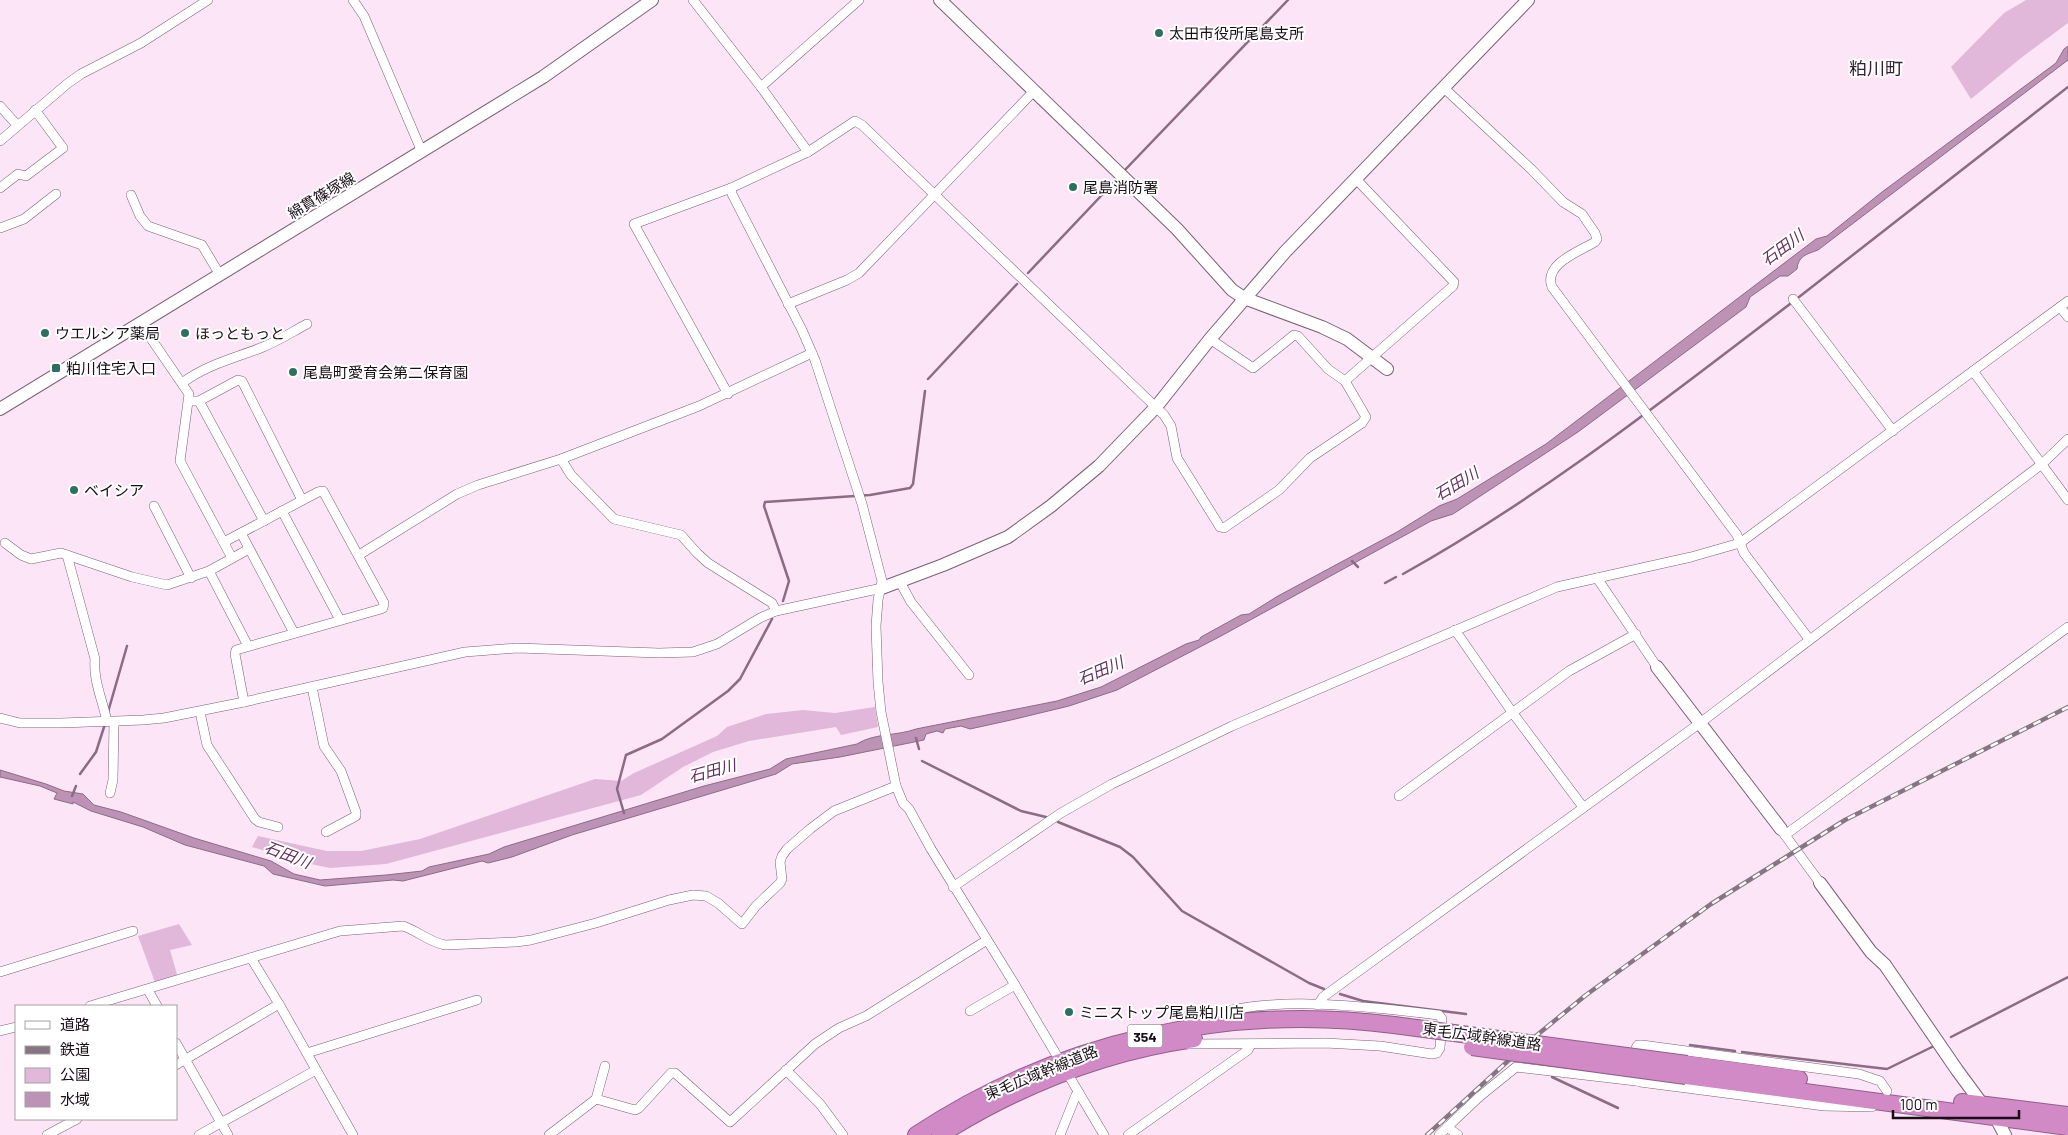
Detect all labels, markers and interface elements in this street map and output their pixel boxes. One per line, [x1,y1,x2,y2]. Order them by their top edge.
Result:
place label: 太田市役所尾島支所 [1169,24,1304,42]
marker: 太田市役所尾島支所 [1153,27,1165,39]
district label: 粕川町 [1849,57,1903,79]
street label: 綿貫篠塚線 [284,168,358,222]
place label: 尾島消防署 [1083,178,1158,196]
marker: 尾島消防署 [1067,181,1079,193]
water label: 石田川 [1757,224,1809,269]
place label: ウエルシア薬局 [55,324,160,342]
place label: ほっともっと [195,324,285,342]
marker: ウエルシア薬局 [39,327,51,339]
marker: ほっともっと [179,327,191,339]
place label: 粕川住宅入口 [66,359,156,377]
marker: 粕川住宅入口 [50,362,62,374]
place label: 尾島町愛育会第二保育園 [303,363,468,381]
marker: 尾島町愛育会第二保育園 [287,366,299,378]
water label: 石田川 [1431,461,1483,504]
place label: ベイシア [84,481,144,499]
marker: ベイシア [68,484,80,496]
water label: 石田川 [1074,651,1128,688]
water label: 石田川 [686,754,740,785]
water label: 石田川 [262,837,316,872]
place label: ミニストップ尾島粕川店 [1079,1003,1244,1021]
legend [15,1005,178,1120]
marker: ミニストップ尾島粕川店 [1063,1006,1075,1018]
text: 道路 [60,1015,90,1033]
street label: 東毛広域幹線道路 [1421,1019,1543,1053]
road number: 354 [1128,1024,1162,1048]
text: 鉄道 [60,1040,90,1058]
street label: 東毛広域幹線道路 [982,1041,1100,1103]
text: 公園 [60,1065,90,1083]
scale bar [1893,1088,2019,1120]
text: 水域 [60,1090,90,1108]
text: 100 m [1900,1095,1938,1113]

